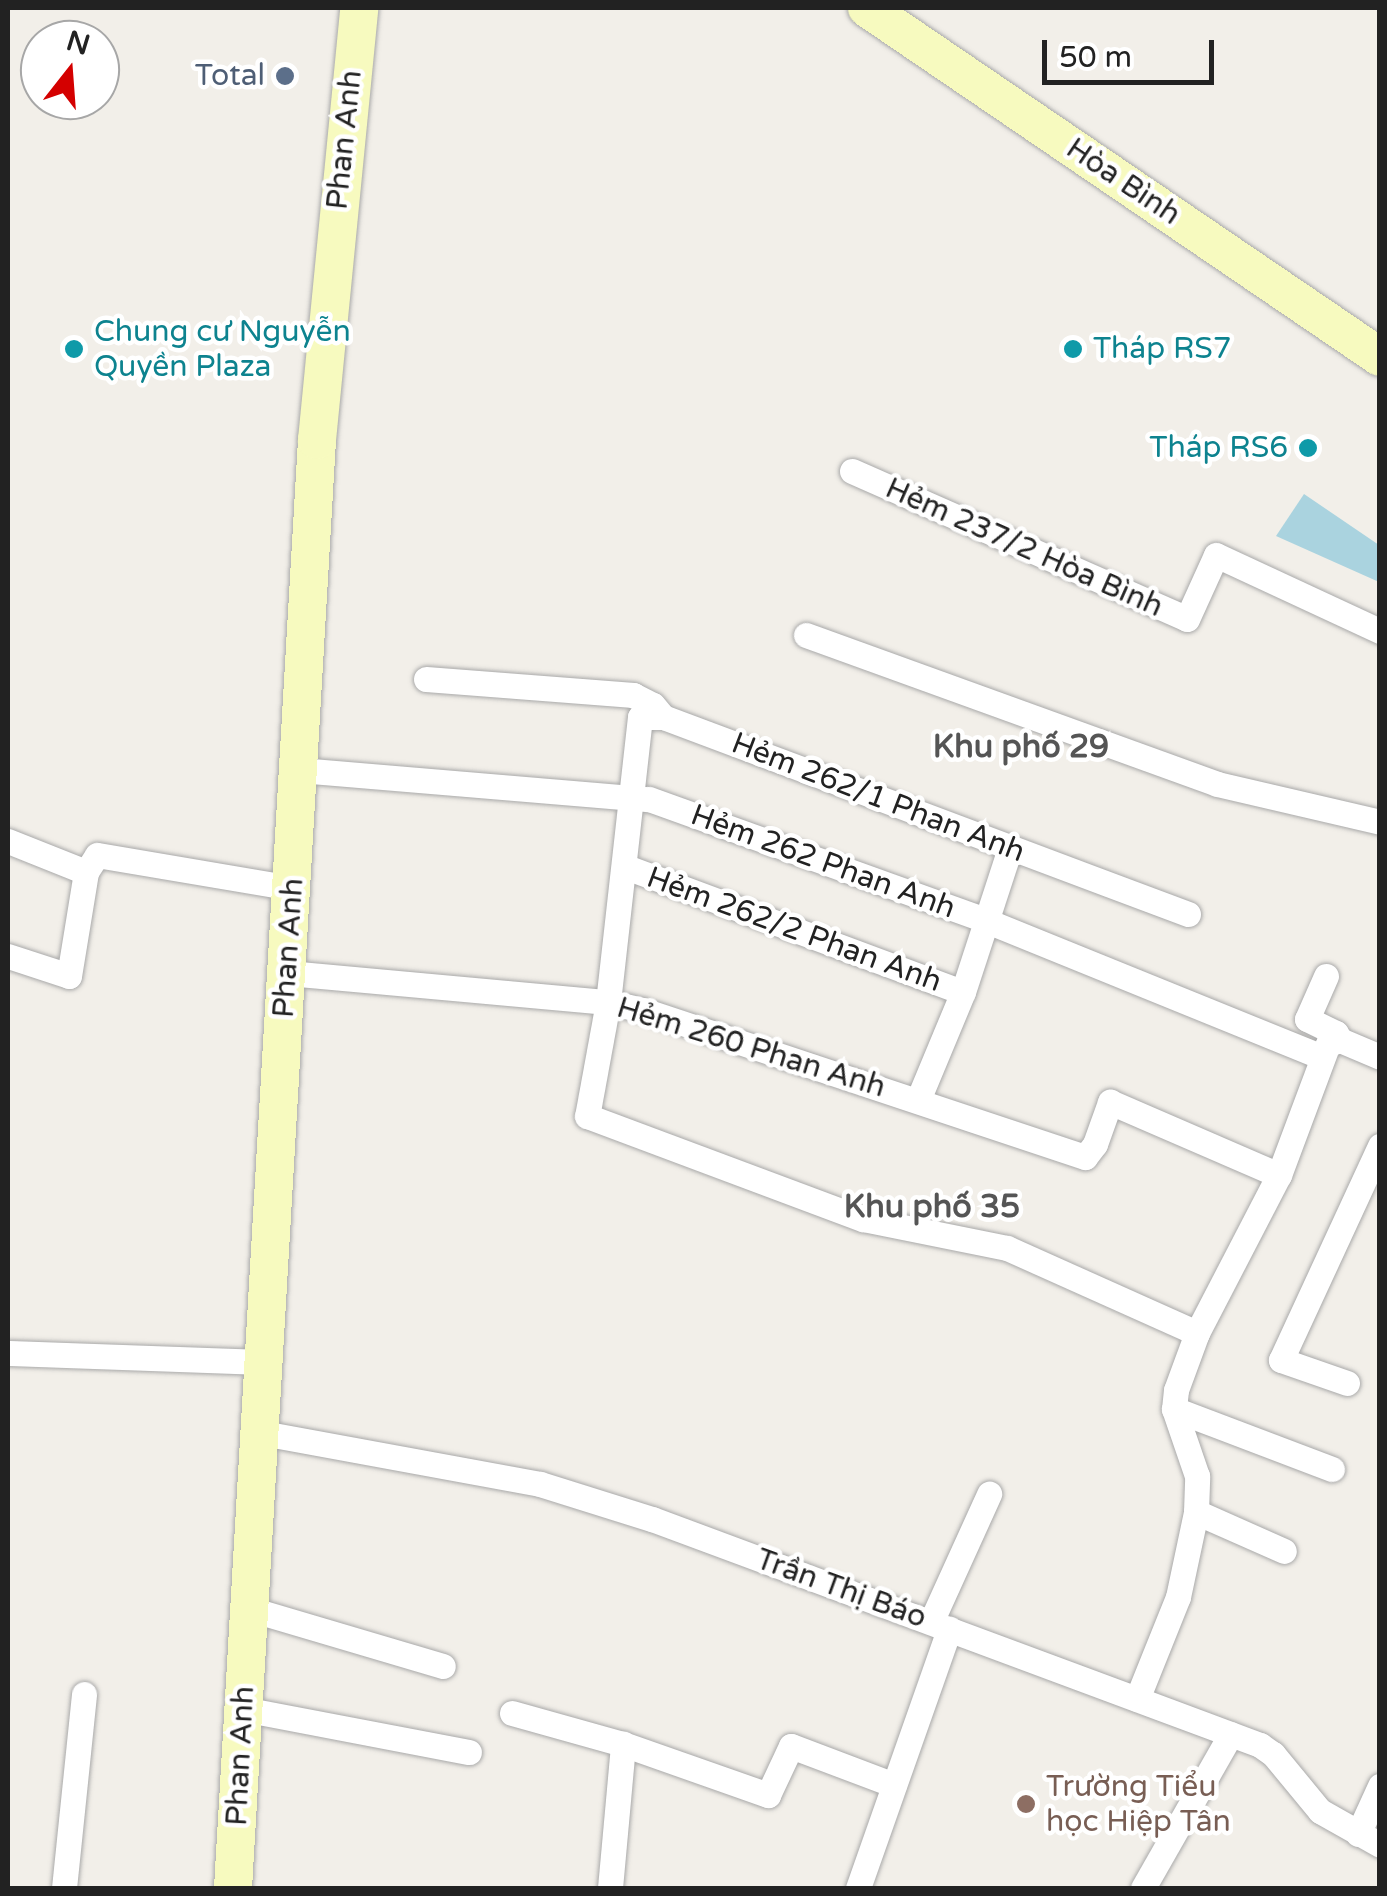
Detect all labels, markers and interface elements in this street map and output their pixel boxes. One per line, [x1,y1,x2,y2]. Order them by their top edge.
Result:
north arrow [20,20,120,120]
scale bar [1047,20,1220,82]
text: N [62,24,94,63]
text: 50 m [1059,39,1132,76]
place label: Total [195,58,265,94]
marker: Total [274,65,296,87]
street label: Phan Anh [320,69,370,211]
street label: Hòa Bình [1059,131,1187,233]
place label: Chung cư Nguyễn Quyền Plaza [94,314,351,384]
place label: Tháp RS7 [1093,331,1232,367]
marker: Chung cư Nguyễn Quyền Plaza [63,338,85,360]
marker: Tháp RS7 [1062,338,1084,360]
place label: Tháp RS6 [1149,430,1288,466]
marker: Tháp RS6 [1297,437,1319,459]
street label: Hẻm 237/2 Hòa Bình [880,471,1168,625]
street label: Hẻm 262/1 Phan Anh [726,725,1030,871]
district label: Khu phố 29 [933,728,1109,766]
street label: Hẻm 262 Phan Anh [686,797,960,927]
street label: Hẻm 262/2 Phan Anh [642,860,946,1000]
street label: Phan Anh [266,877,312,1019]
street label: Hẻm 260 Phan Anh [612,990,890,1106]
district label: Khu phố 35 [844,1188,1020,1226]
street label: Trần Thị Báo [751,1542,931,1636]
street label: Phan Anh [219,1685,263,1827]
place label: Trường Tiểu học Hiệp Tân [1046,1769,1231,1840]
marker: Trường Tiểu học Hiệp Tân [1015,1793,1037,1815]

